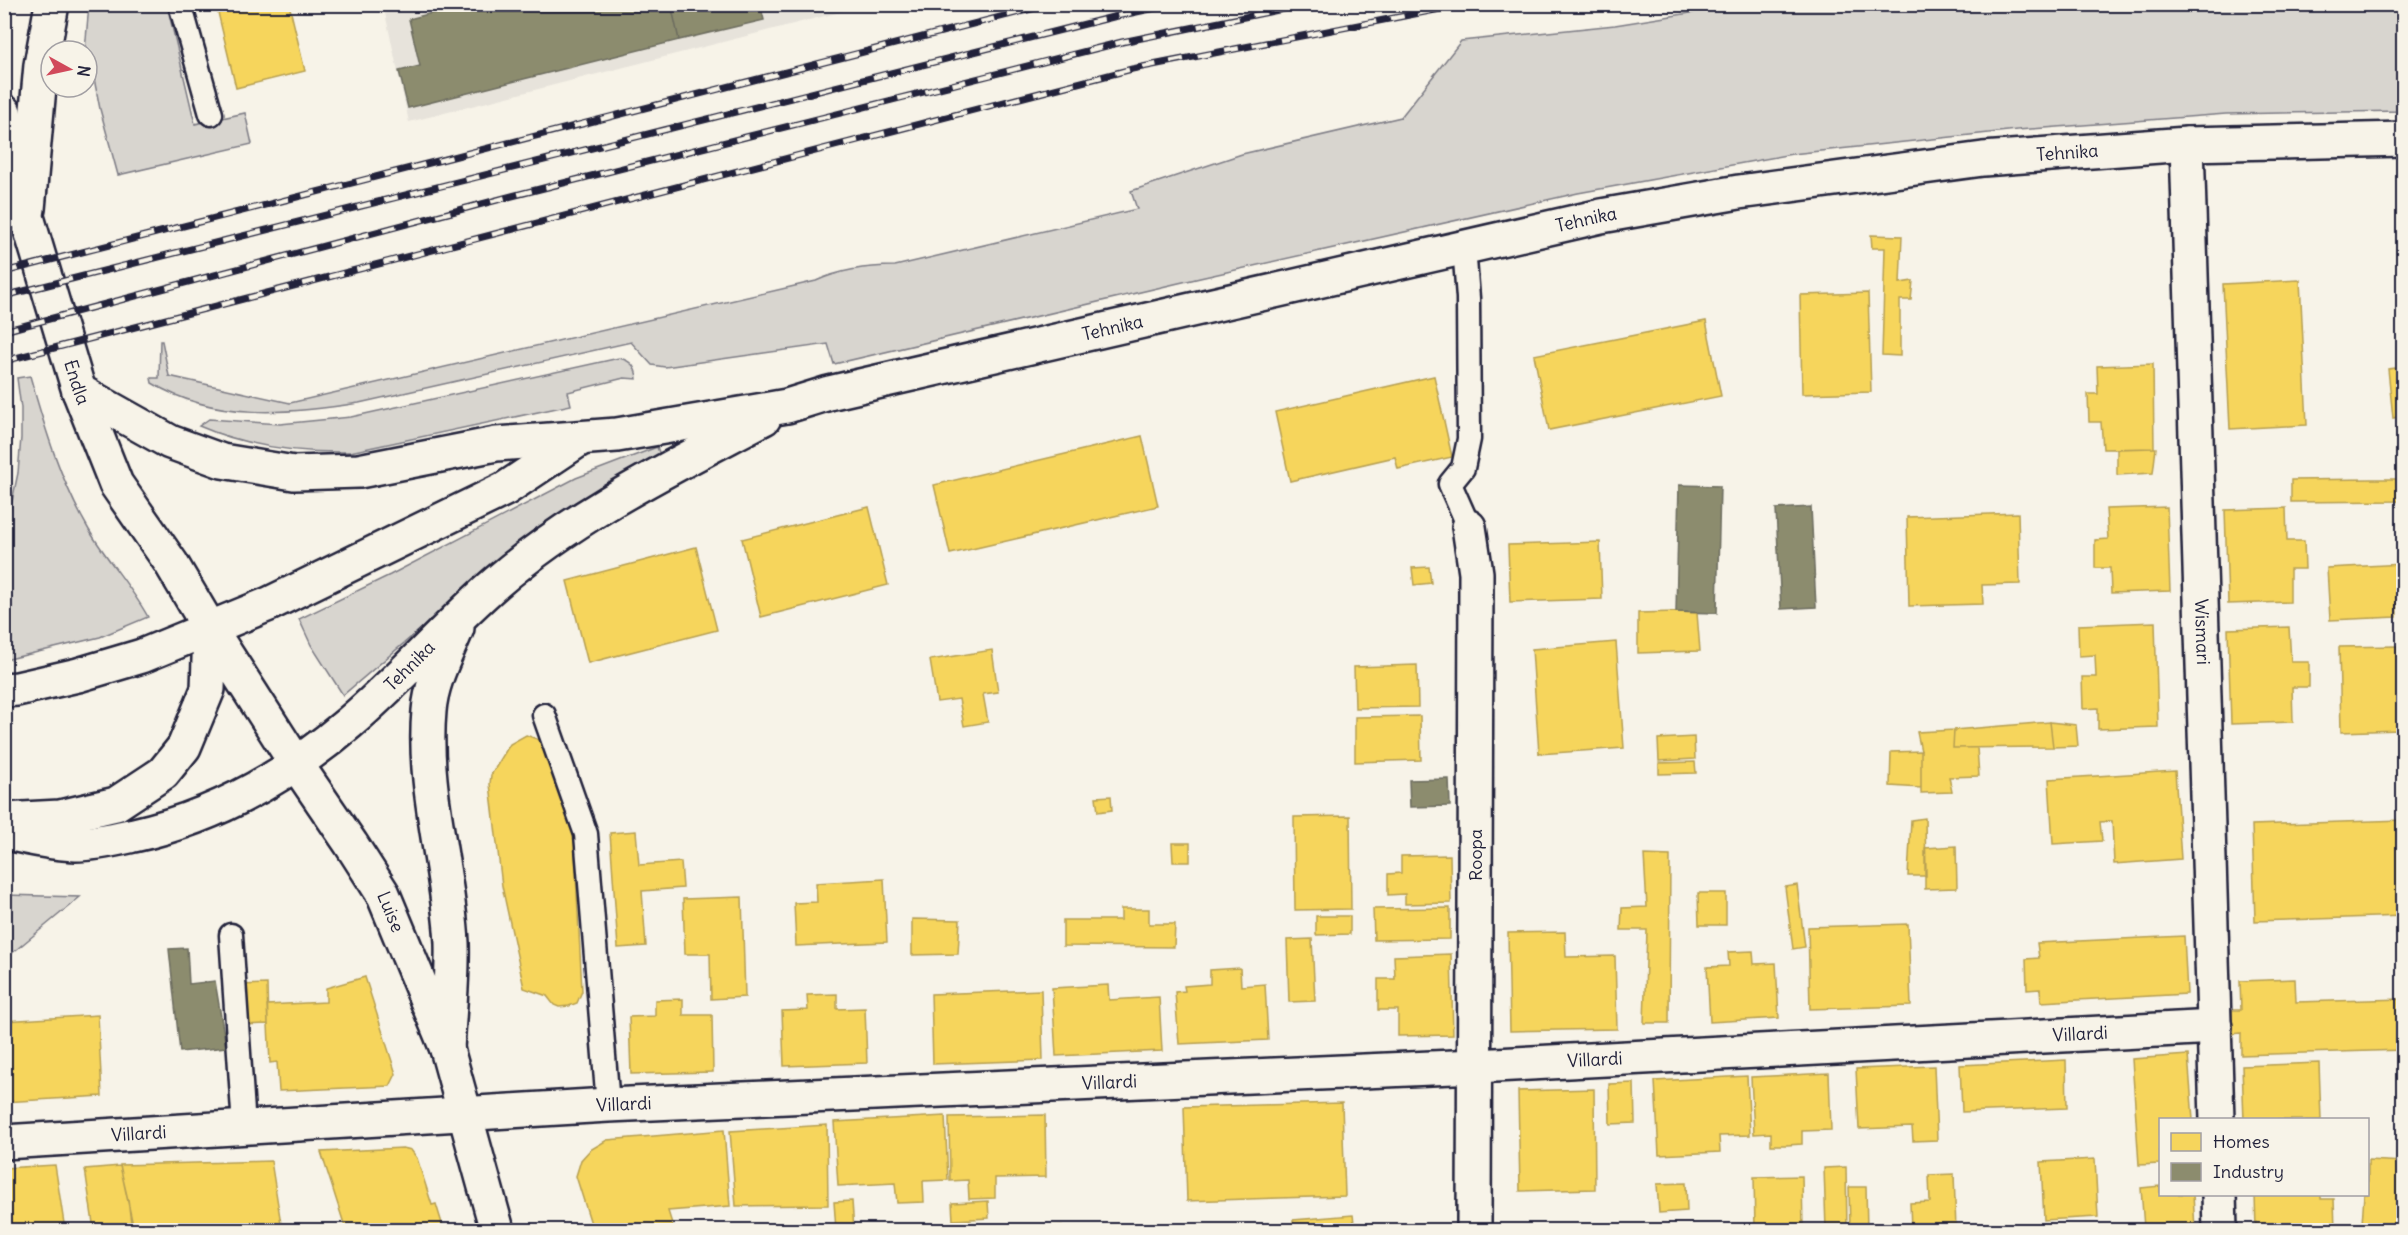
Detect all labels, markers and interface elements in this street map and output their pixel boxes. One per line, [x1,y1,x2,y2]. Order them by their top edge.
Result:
north arrow [39,39,99,99]
text: N [73,64,95,78]
street label: Tehnika [2036,139,2099,166]
street label: Tehnika [1553,201,1619,237]
street label: Tehnika [1080,309,1145,346]
street label: Endla [59,357,95,408]
street label: Wismari [2190,598,2215,665]
street label: Tehnika [379,636,439,696]
street label: Roopa [1464,829,1487,881]
street label: Luise [372,888,410,936]
street label: Villardi [2052,1021,2108,1047]
street label: Villardi [1566,1046,1623,1072]
street label: Villardi [1081,1069,1138,1095]
street label: Villardi [595,1091,652,1117]
legend [2159,1118,2369,1196]
street label: Villardi [110,1120,167,1146]
text: Homes [2213,1130,2270,1153]
text: Industry [2213,1160,2284,1183]

